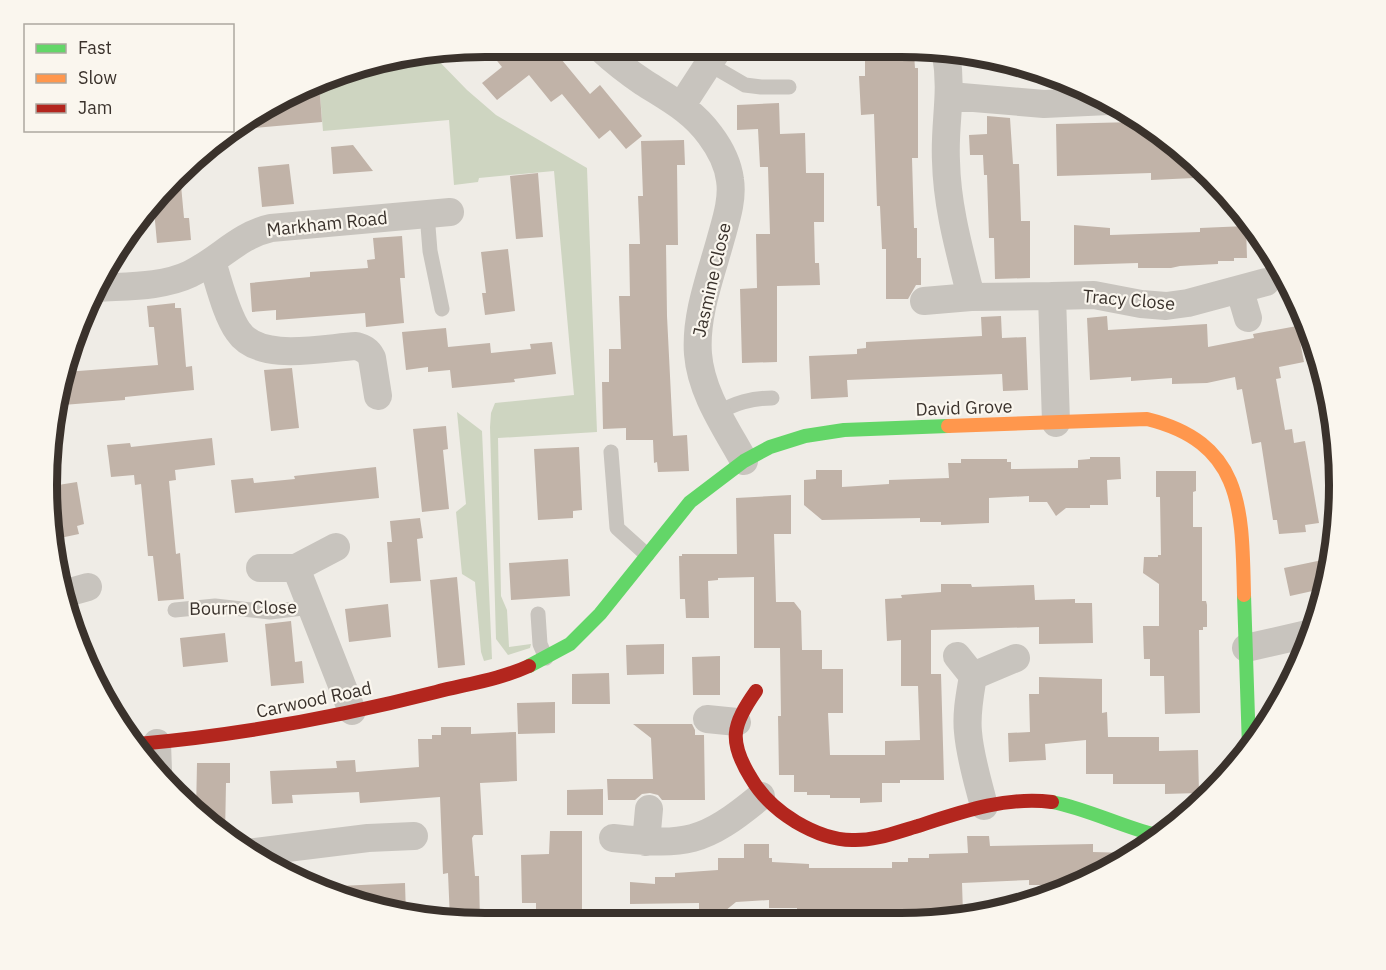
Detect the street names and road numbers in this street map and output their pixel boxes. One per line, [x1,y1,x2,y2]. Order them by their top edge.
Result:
street label: Markham Road [265,206,389,241]
street label: Jasmine Close [687,220,736,339]
street label: Tracy Close [1082,284,1176,315]
street label: David Grove [915,394,1013,421]
street label: Bourne Close [189,595,297,620]
street label: Carwood Road [254,676,374,723]

